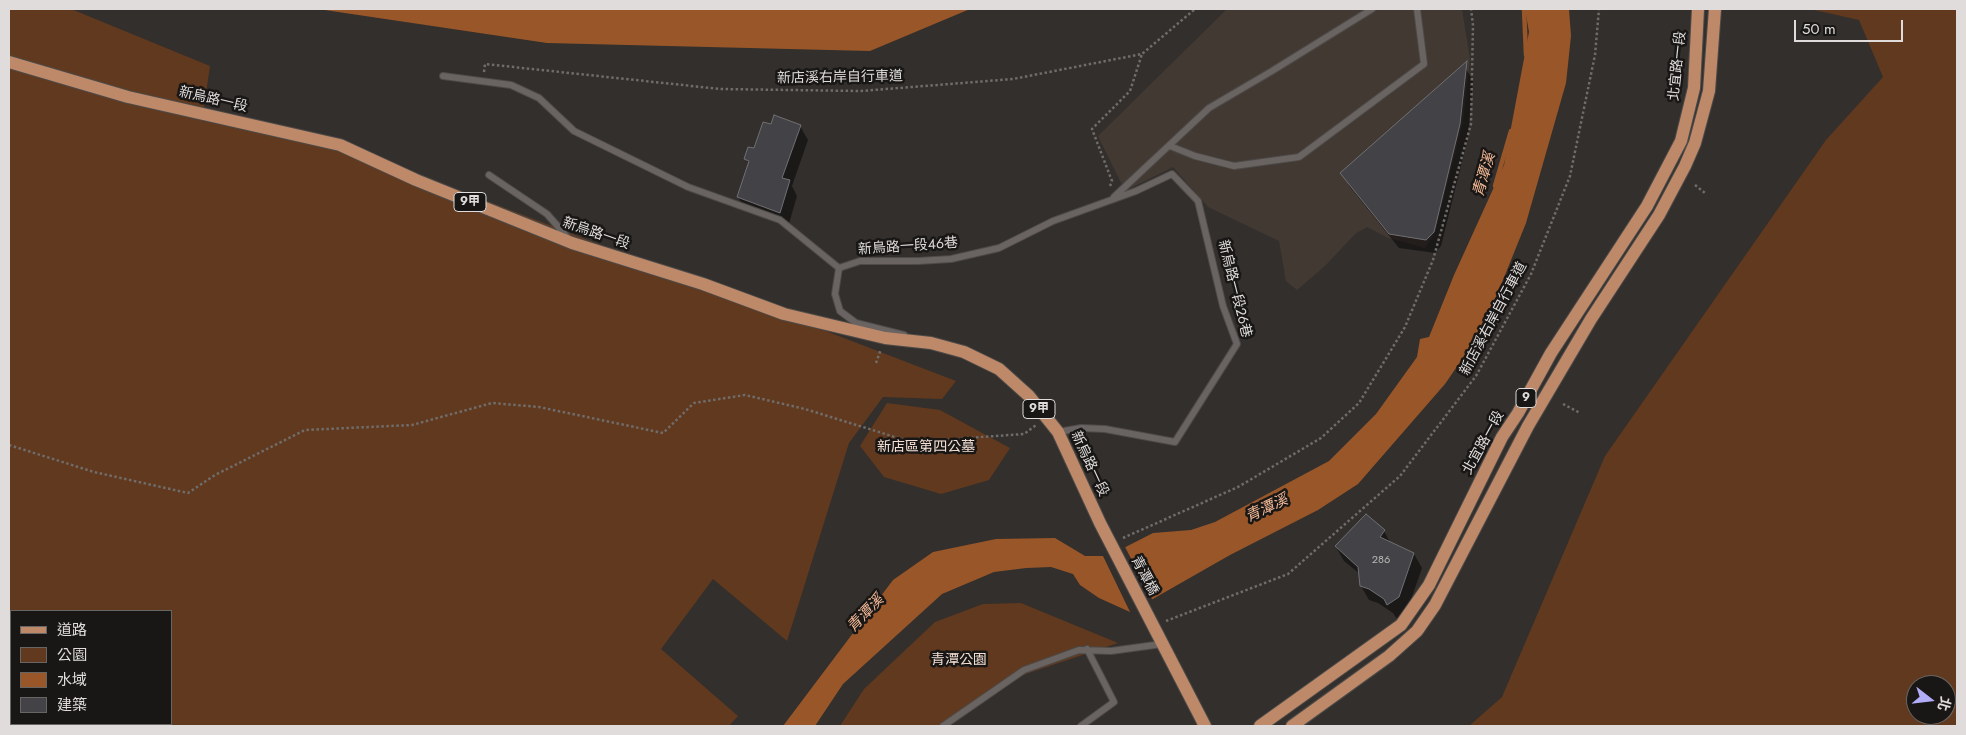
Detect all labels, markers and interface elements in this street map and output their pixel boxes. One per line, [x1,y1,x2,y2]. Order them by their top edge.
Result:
scale bar [1796,10,1905,42]
text: 50 m [1802,18,1836,40]
street label: 北宜路一段 [1666,30,1690,102]
street label: 新店溪右岸自行車道 [777,69,903,87]
street label: 新烏路一段 [177,84,249,116]
water label: 青潭溪 [1470,151,1500,199]
road number: 9甲 [454,192,486,212]
street label: 新烏路一段 [560,215,632,253]
street label: 新烏路一段46巷 [857,235,959,259]
street label: 新烏路一段26巷 [1214,238,1254,340]
street label: 新店溪右岸自行車道 [1457,259,1531,379]
road number: 9 [1516,388,1536,408]
road number: 9甲 [1023,399,1055,418]
street label: 北宜路一段 [1460,408,1508,478]
street label: 新烏路一段 [1067,429,1111,499]
park label: 新店區第四公墓 [877,440,975,456]
water label: 青潭溪 [1243,491,1291,527]
house number: 286 [1372,553,1390,567]
street label: 青潭橋 [1127,554,1161,598]
water label: 青潭溪 [844,592,888,636]
legend [10,610,172,725]
text: 道路 [57,619,87,641]
text: 公園 [57,644,87,666]
park label: 青潭公園 [931,653,987,669]
text: 水域 [57,669,87,691]
north arrow [1906,675,1956,725]
text: 建築 [57,694,87,716]
text: 北 [1933,694,1956,713]

